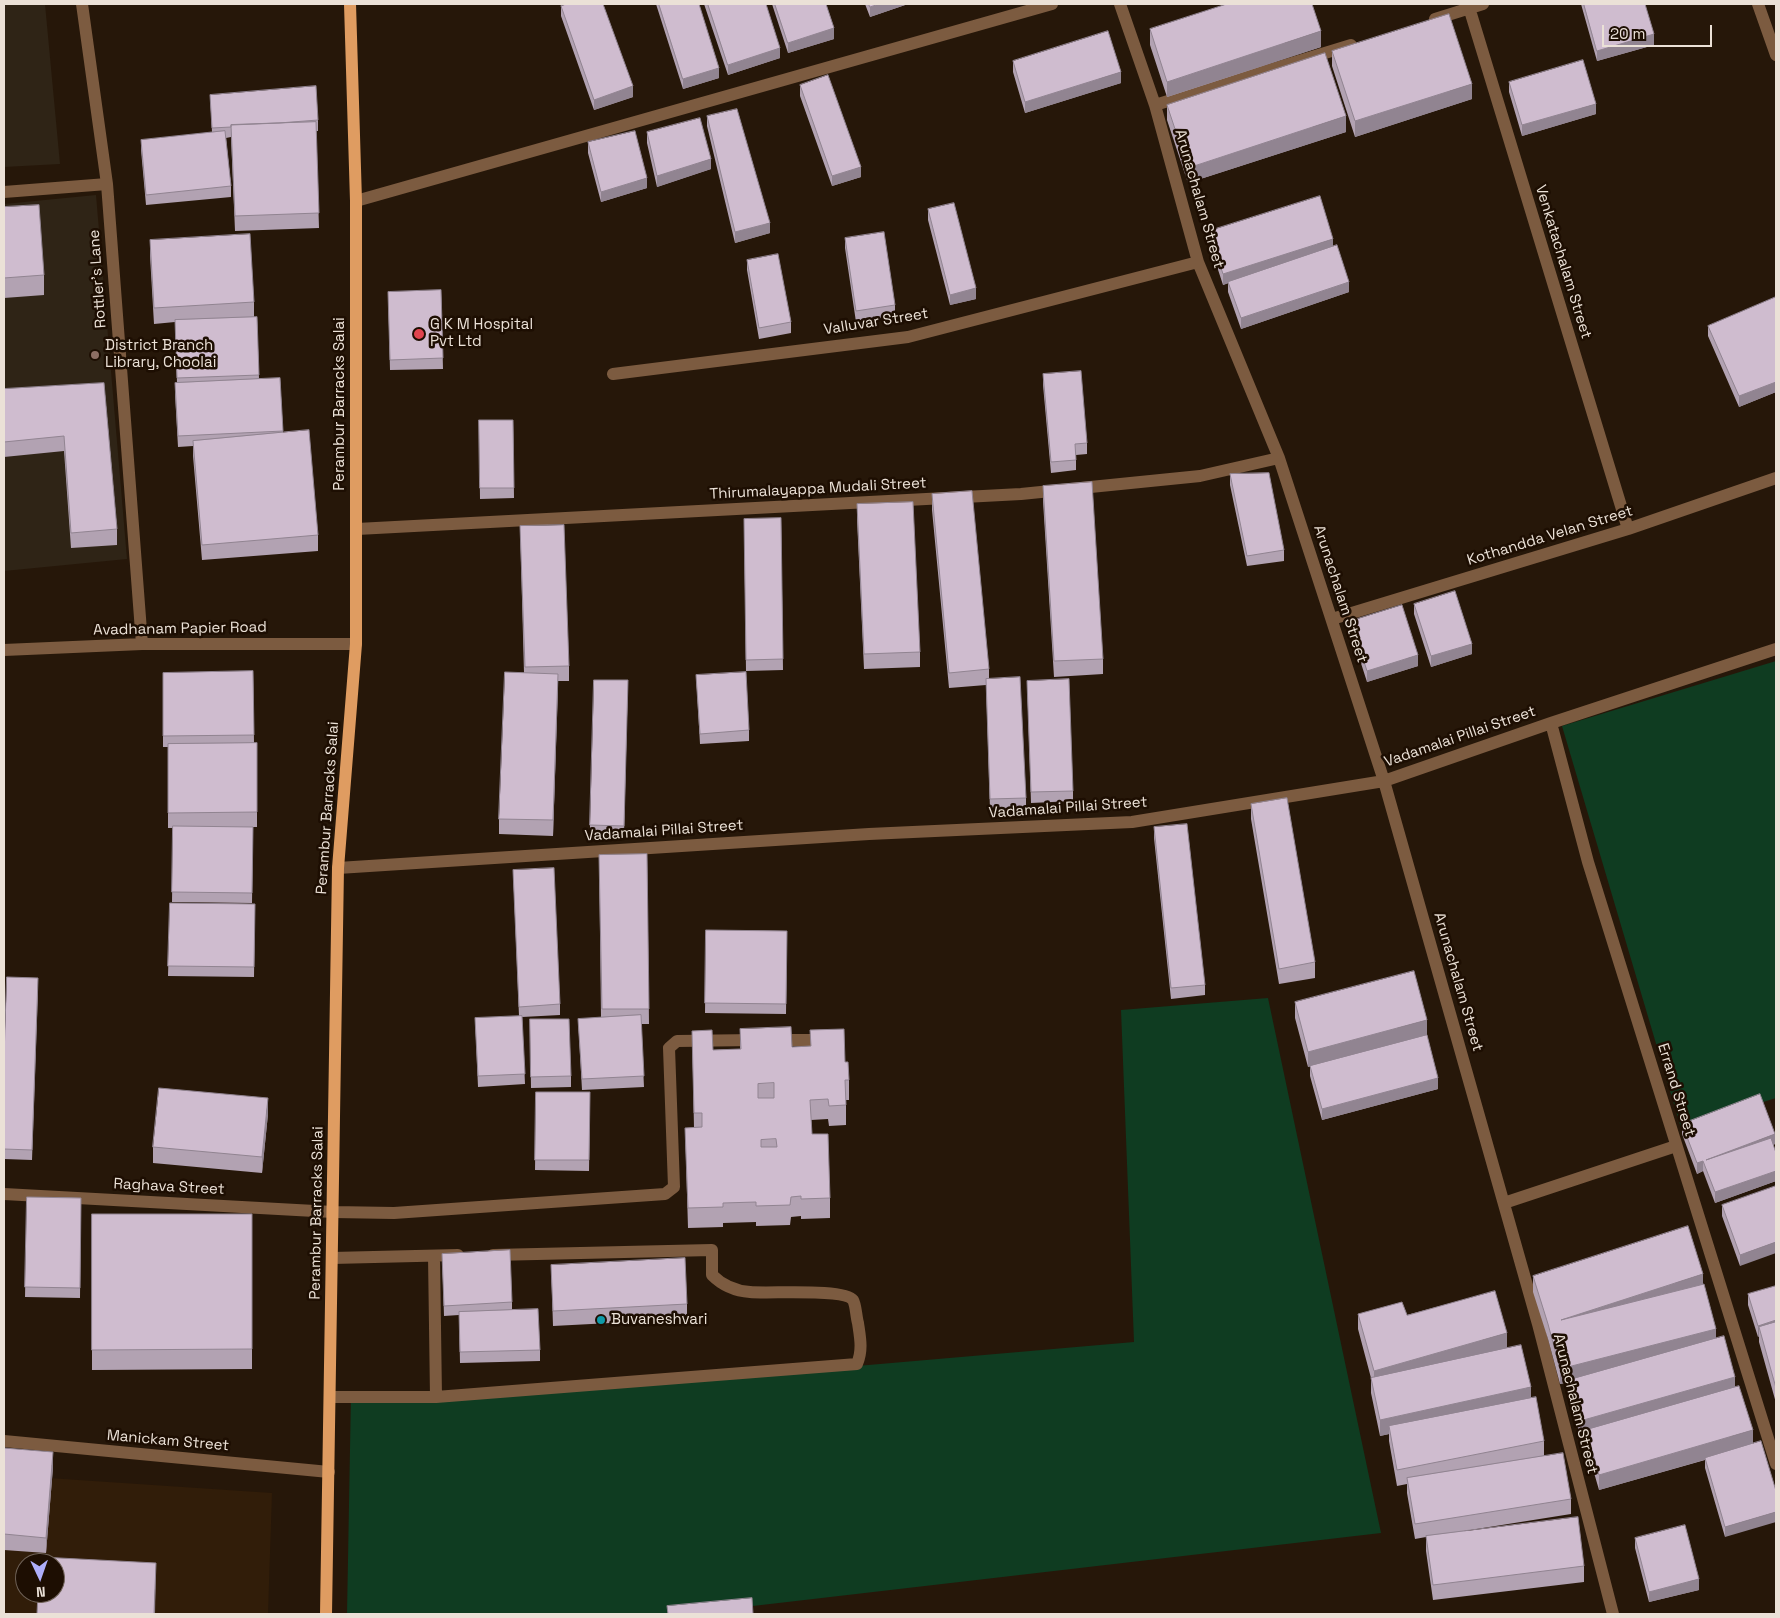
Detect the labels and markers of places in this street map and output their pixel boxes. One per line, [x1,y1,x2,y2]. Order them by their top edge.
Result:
place label: G K M Hospital Pvt Ltd [430,316,533,351]
marker: G K M Hospital Pvt Ltd [412,327,426,341]
place label: District Branch Library, Choolai [105,337,216,372]
marker: District Branch Library, Choolai [89,349,101,361]
place label: Buvaneshvari [611,1311,707,1329]
marker: Buvaneshvari [595,1314,607,1326]

